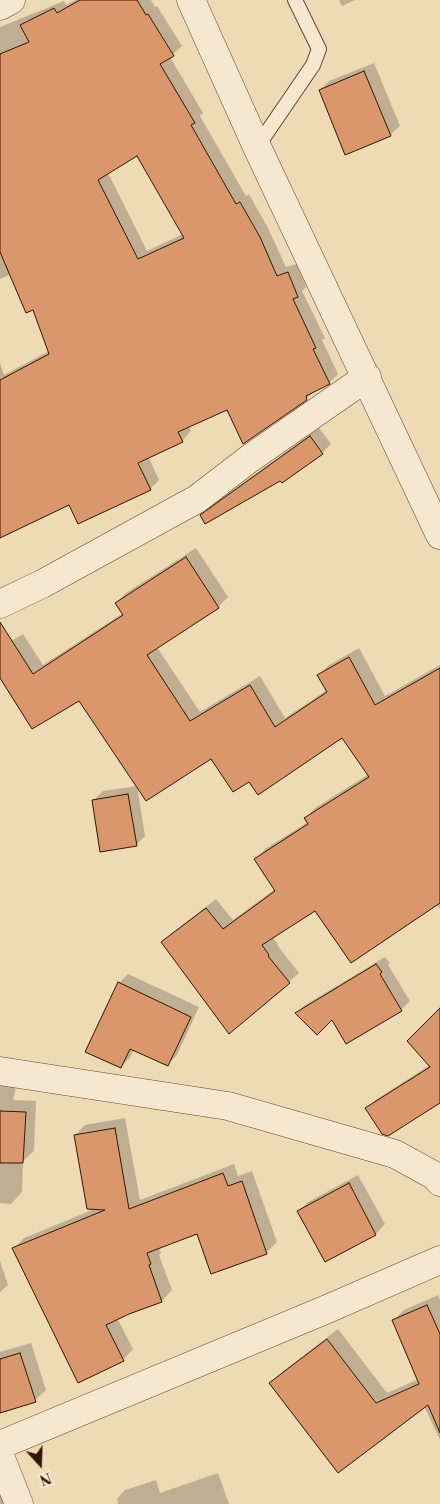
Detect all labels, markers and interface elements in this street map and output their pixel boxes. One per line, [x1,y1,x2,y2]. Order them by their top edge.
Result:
north arrow [15,1439,65,1489]
text: N [37,1468,53,1488]

